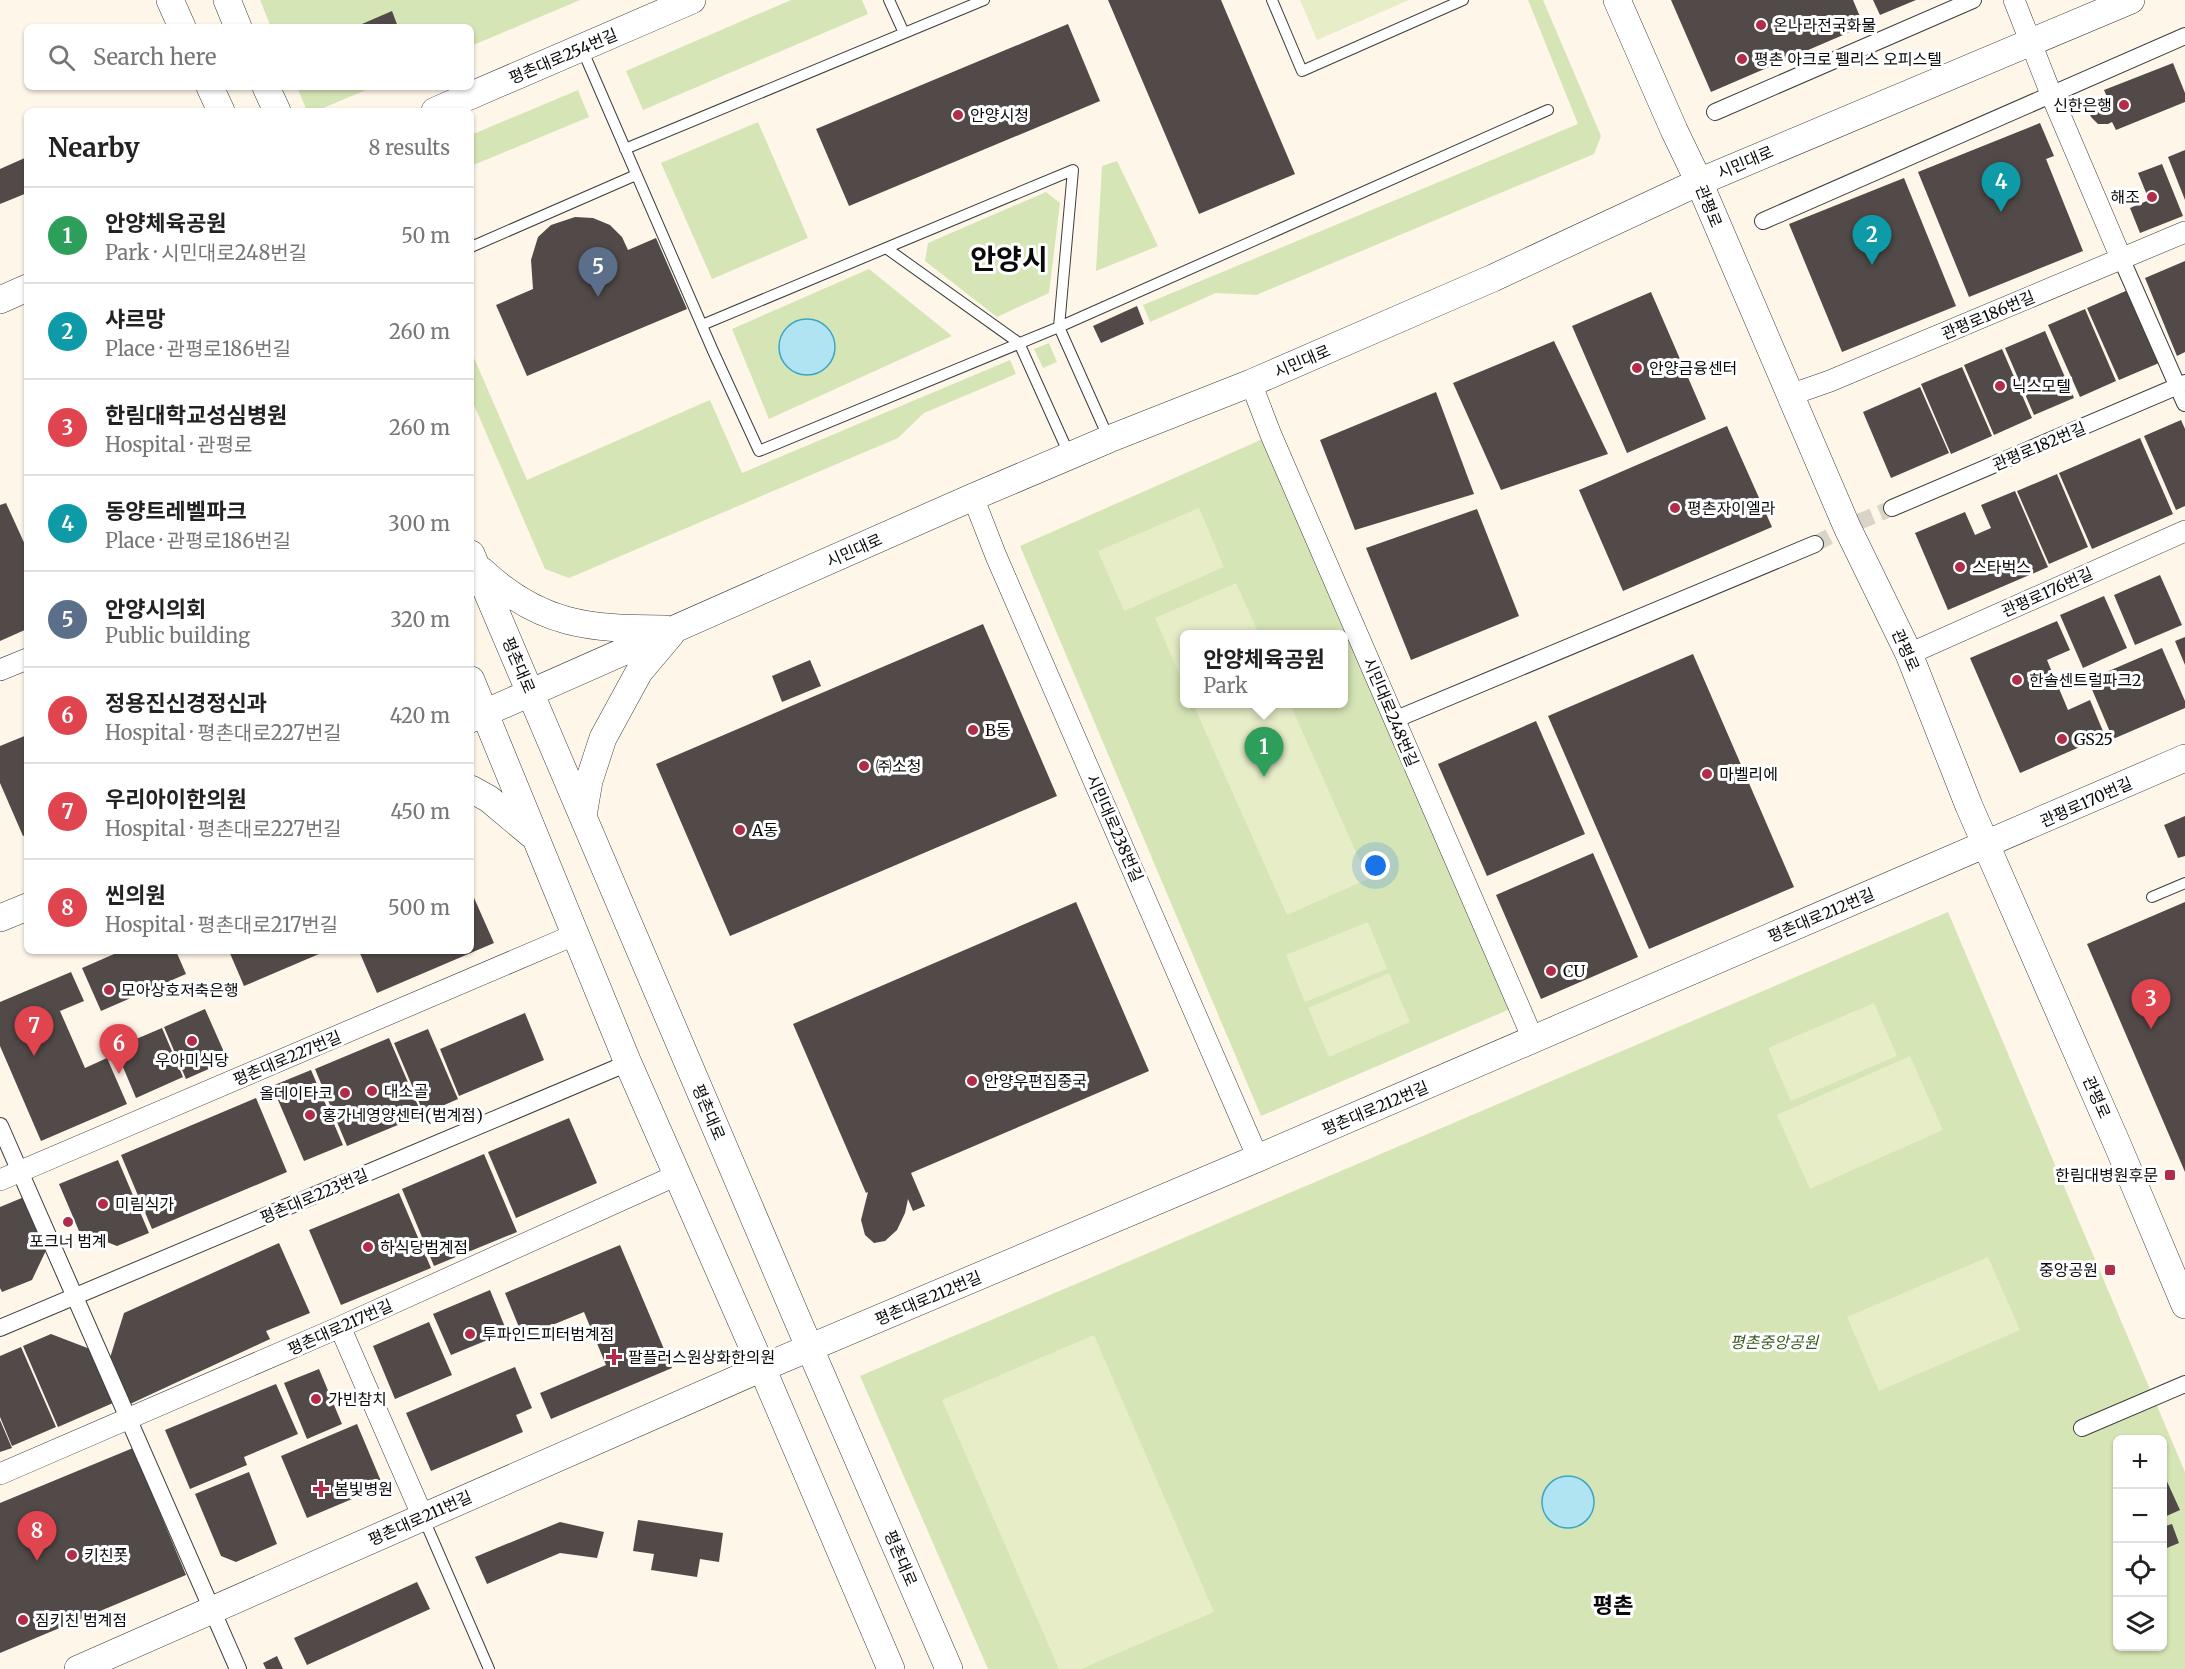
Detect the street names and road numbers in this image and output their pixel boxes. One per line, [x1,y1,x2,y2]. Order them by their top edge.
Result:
street label: 평촌대로254번길 [506,24,620,88]
street label: 시민대로 [1714,141,1776,183]
street label: 관평로 [1691,182,1727,230]
street label: 관평로186번길 [1938,286,2038,344]
street label: 시민대로 [1271,340,1333,382]
street label: 관평로182번길 [1989,417,2089,475]
street label: 시민대로 [823,529,885,571]
street label: 관평로176번길 [1998,563,2096,621]
street label: 관평로 [1888,626,1924,674]
street label: 평촌대로 [498,634,540,696]
street label: 시민대로248번길 [1359,654,1423,770]
street label: 시민대로238번길 [1082,771,1148,885]
street label: 관평로170번길 [2037,773,2135,831]
street label: 평촌대로212번길 [1765,884,1877,946]
street label: 평촌대로227번길 [230,1026,344,1090]
street label: 관평로 [2079,1073,2115,1121]
street label: 평촌대로212번길 [1319,1077,1431,1139]
street label: 평촌대로 [688,1081,730,1143]
street label: 평촌대로223번길 [257,1164,371,1228]
street label: 평촌대로212번길 [872,1267,984,1329]
street label: 평촌대로217번길 [284,1295,396,1359]
street label: 평촌대로211번길 [365,1486,475,1550]
street label: 평촌대로 [880,1527,922,1589]

